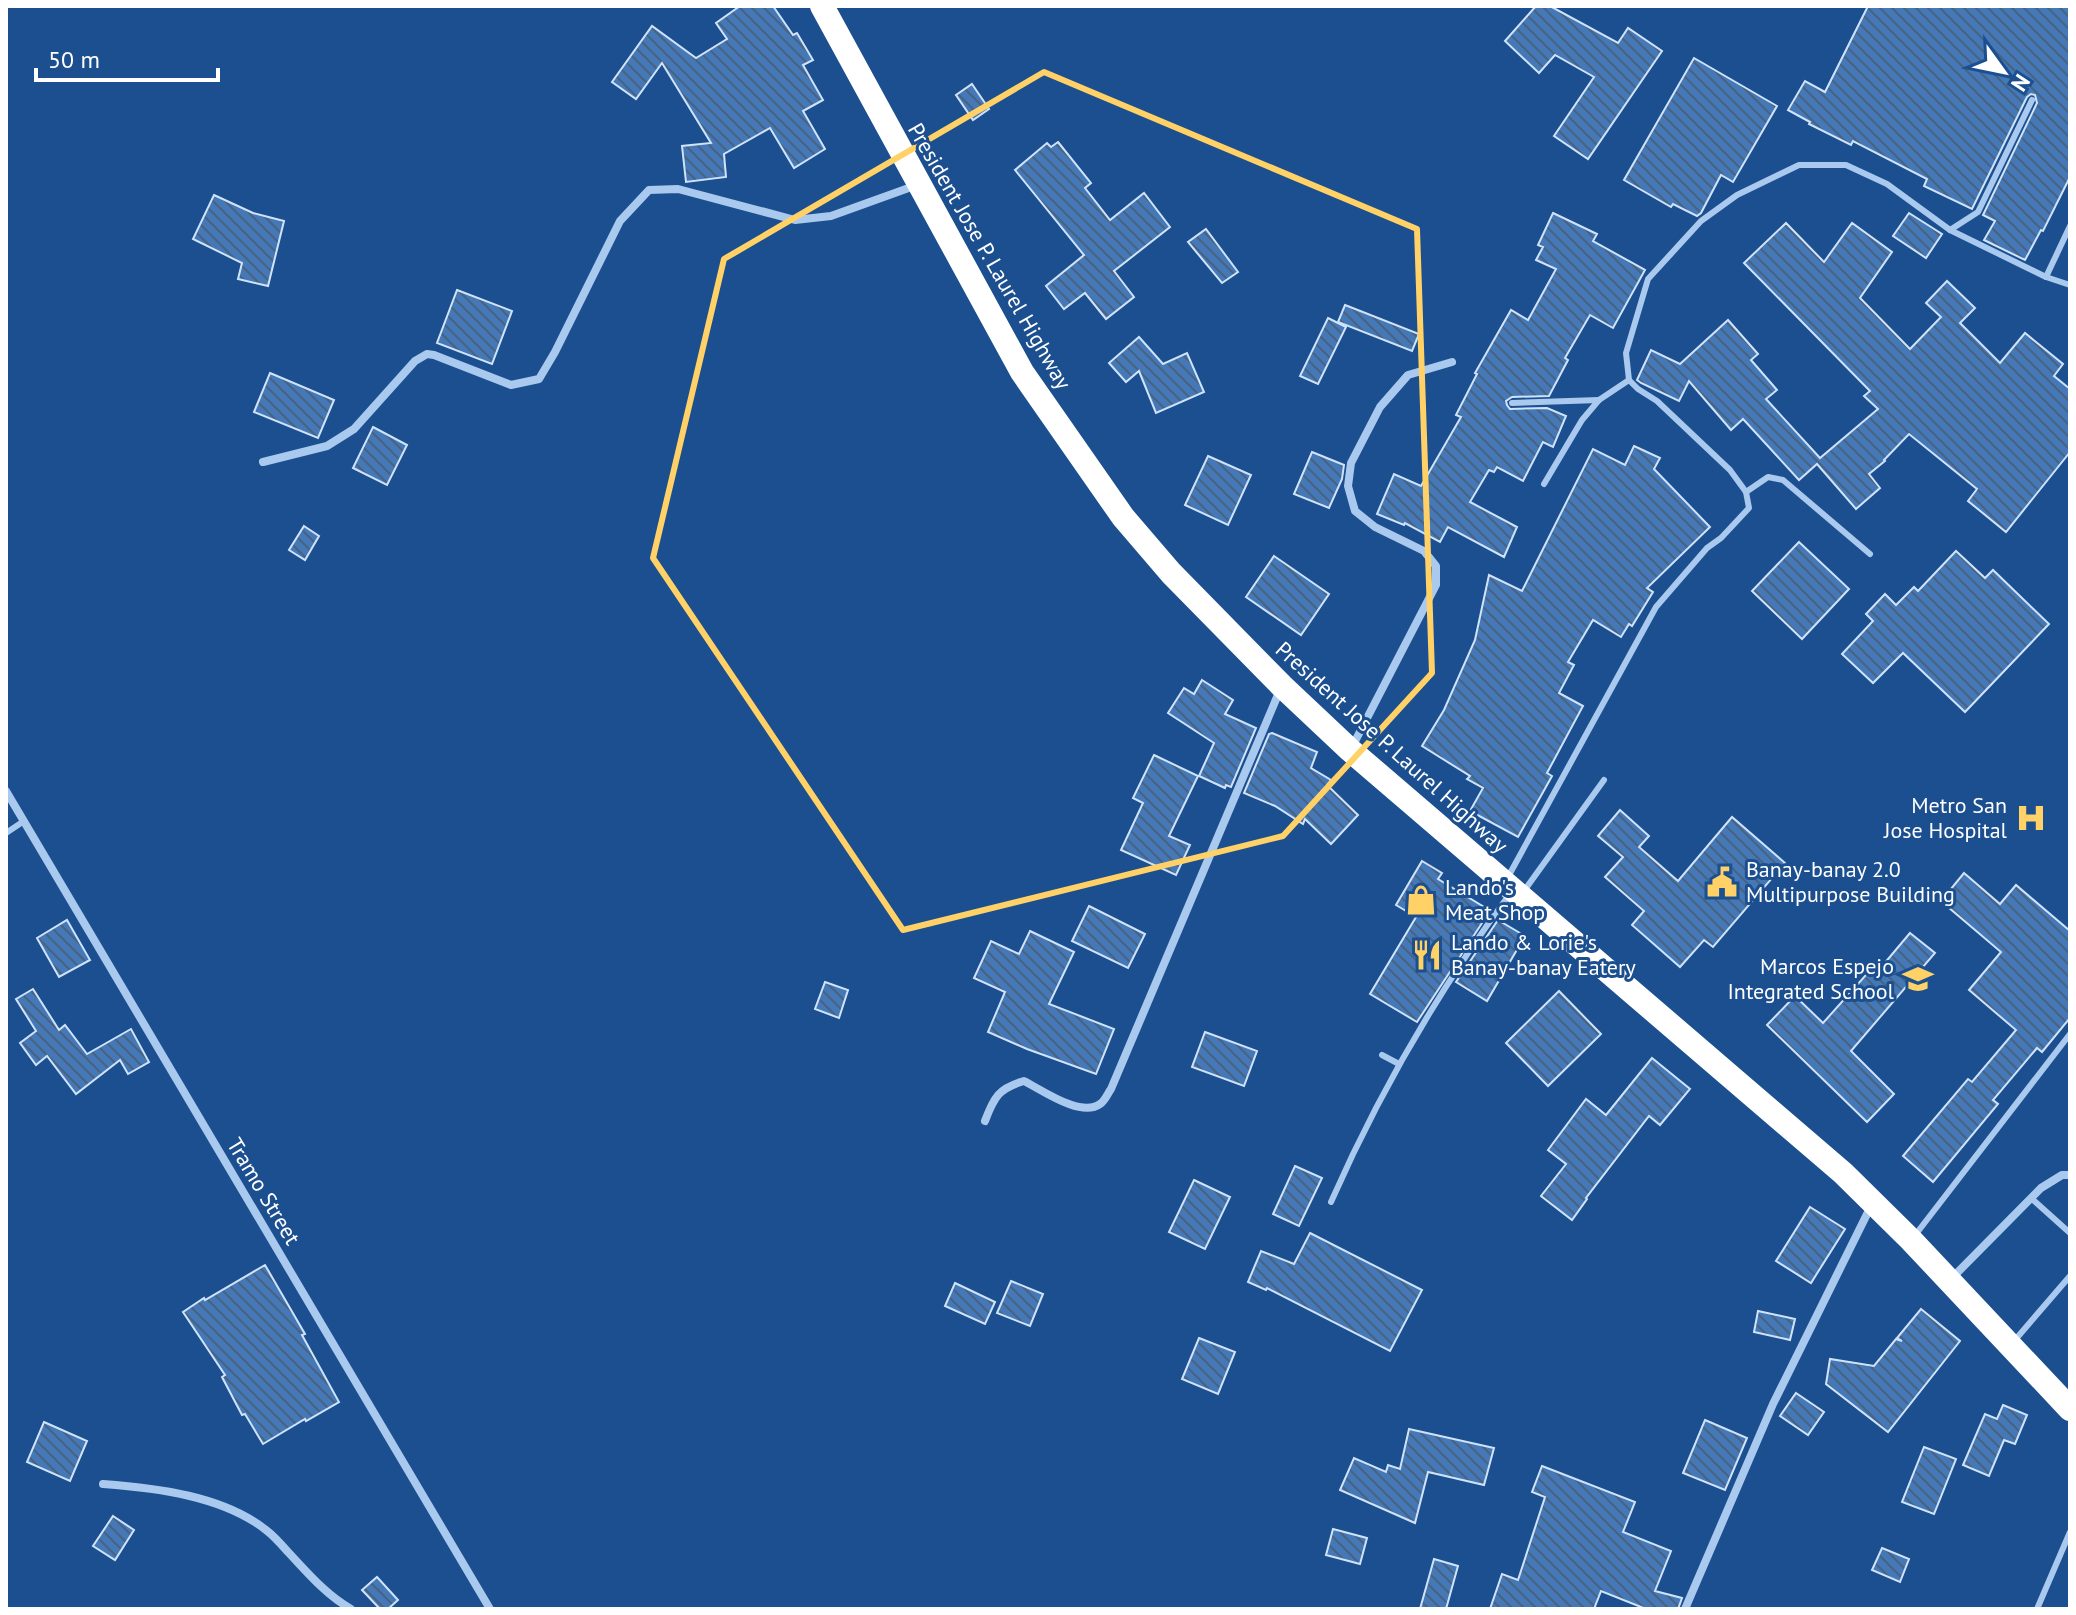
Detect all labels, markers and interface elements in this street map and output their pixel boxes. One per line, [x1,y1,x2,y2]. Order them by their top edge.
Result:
scale bar [36,32,218,82]
north arrow [1964,32,2044,112]
text: 50 m [48,44,100,75]
text: N [2005,69,2036,97]
street label: President Jose P. Laurel Highway [902,118,1078,395]
street label: President Jose P. Laurel Highway [1270,635,1515,859]
place label: Metro San Jose Hospital [1883,791,2008,844]
hospital icon: Metro San Jose Hospital [2014,801,2048,835]
place label: Banay-banay 2.0 Multipurpose Building [1746,855,1955,908]
public building icon: Banay-banay 2.0 Multipurpose Building [1705,865,1739,899]
place label: Lando's Meat Shop [1445,873,1545,926]
shop icon: Lando's Meat Shop [1404,883,1438,917]
place label: Lando & Lorie's Banay-banay Eatery [1451,928,1637,981]
restaurant icon: Lando & Lorie's Banay-banay Eatery [1410,938,1444,972]
place label: Marcos Espejo Integrated School [1727,952,1895,1005]
school or university icon: Marcos Espejo Integrated School [1901,962,1935,996]
street label: Tramo Street [221,1132,307,1250]

